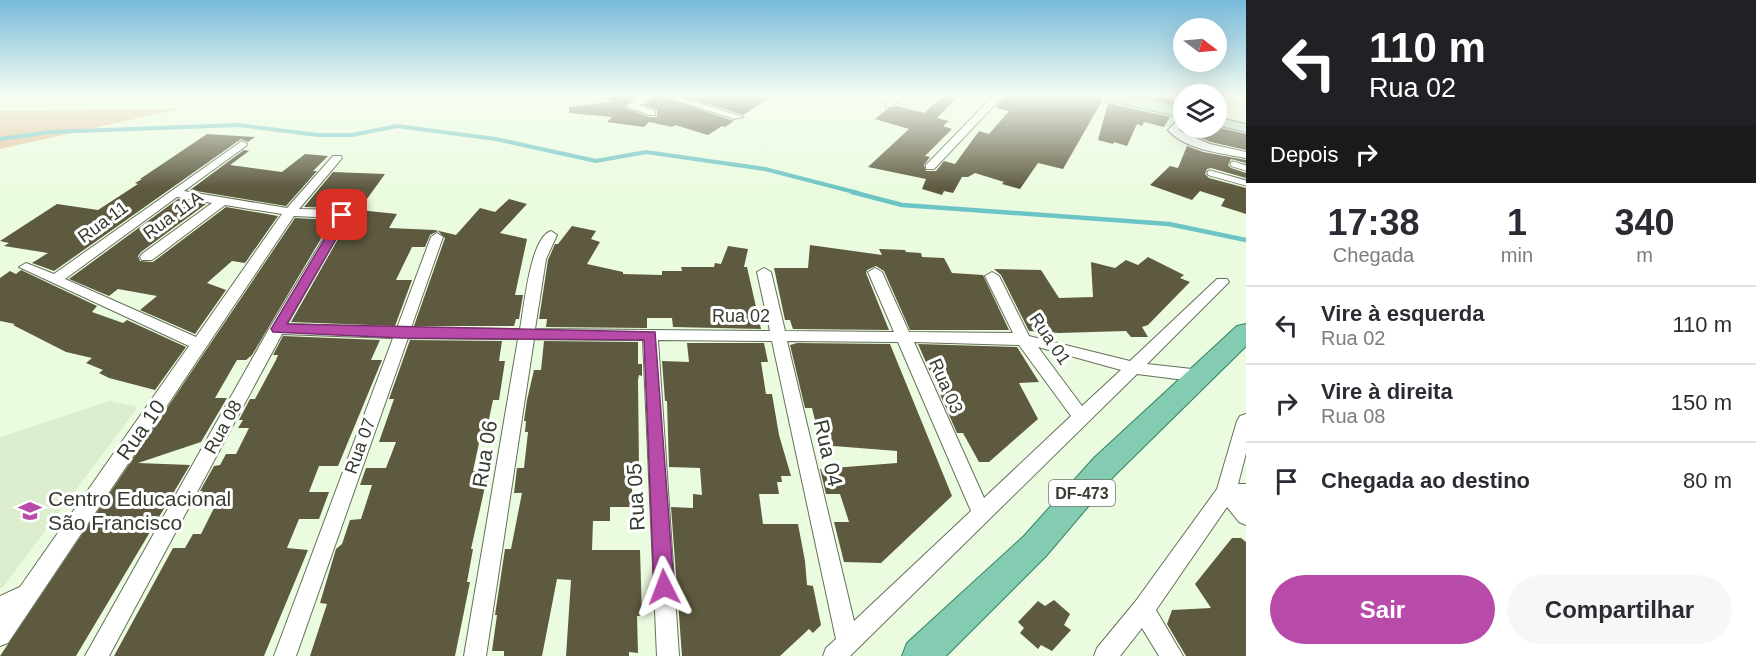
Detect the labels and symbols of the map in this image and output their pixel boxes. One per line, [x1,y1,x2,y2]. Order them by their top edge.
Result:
north arrow [1173,18,1227,72]
street label: Rua 11A [139,187,207,243]
pin [316,189,367,240]
street label: Rua 11 [74,197,132,247]
street label: Rua 02 [712,306,770,326]
street label: Rua 01 [1025,309,1075,369]
street label: Rua 03 [925,355,967,417]
street label: Rua 10 [112,395,169,464]
street label: Rua 08 [200,397,246,457]
street label: Rua 07 [341,415,379,477]
street label: Rua 04 [810,417,847,489]
street label: Rua 06 [468,419,501,489]
street label: Rua 05 [622,463,649,531]
road number: DF-473 [1049,480,1115,506]
place label: Centro Educacional São Francisco [48,487,231,534]
school or university icon: Centro Educacional São Francisco [17,498,43,524]
position arrow [632,555,696,619]

